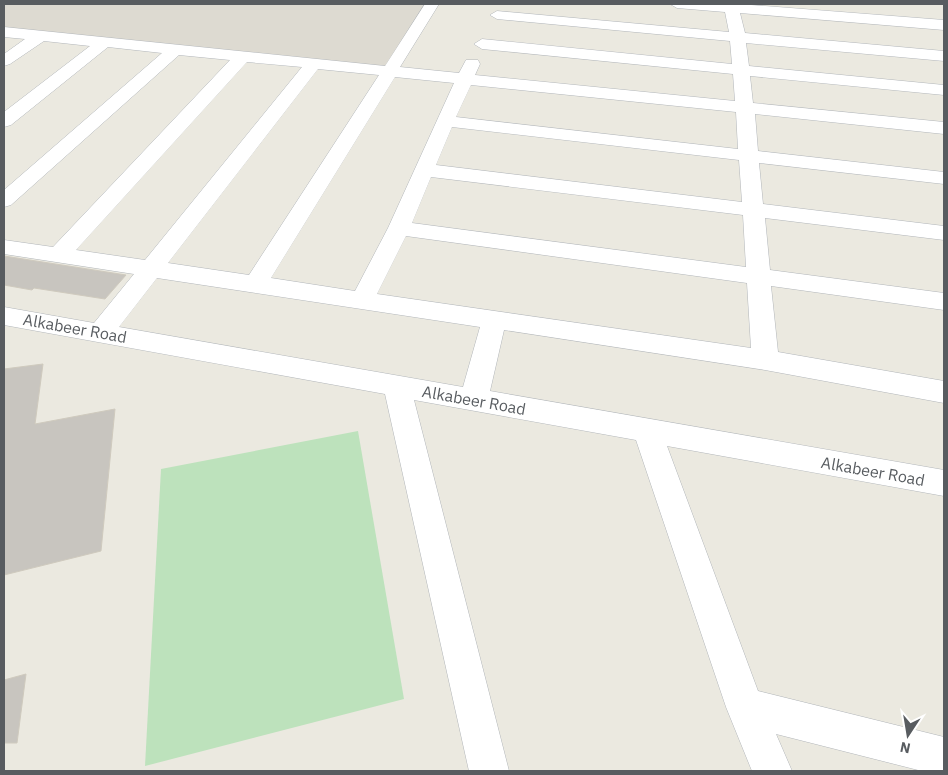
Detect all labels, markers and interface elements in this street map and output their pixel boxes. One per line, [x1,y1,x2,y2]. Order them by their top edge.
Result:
street label: Alkabeer Road [22,309,128,347]
street label: Alkabeer Road [421,381,527,419]
street label: Alkabeer Road [820,452,926,490]
north arrow [883,710,933,760]
text: N [898,738,912,758]

